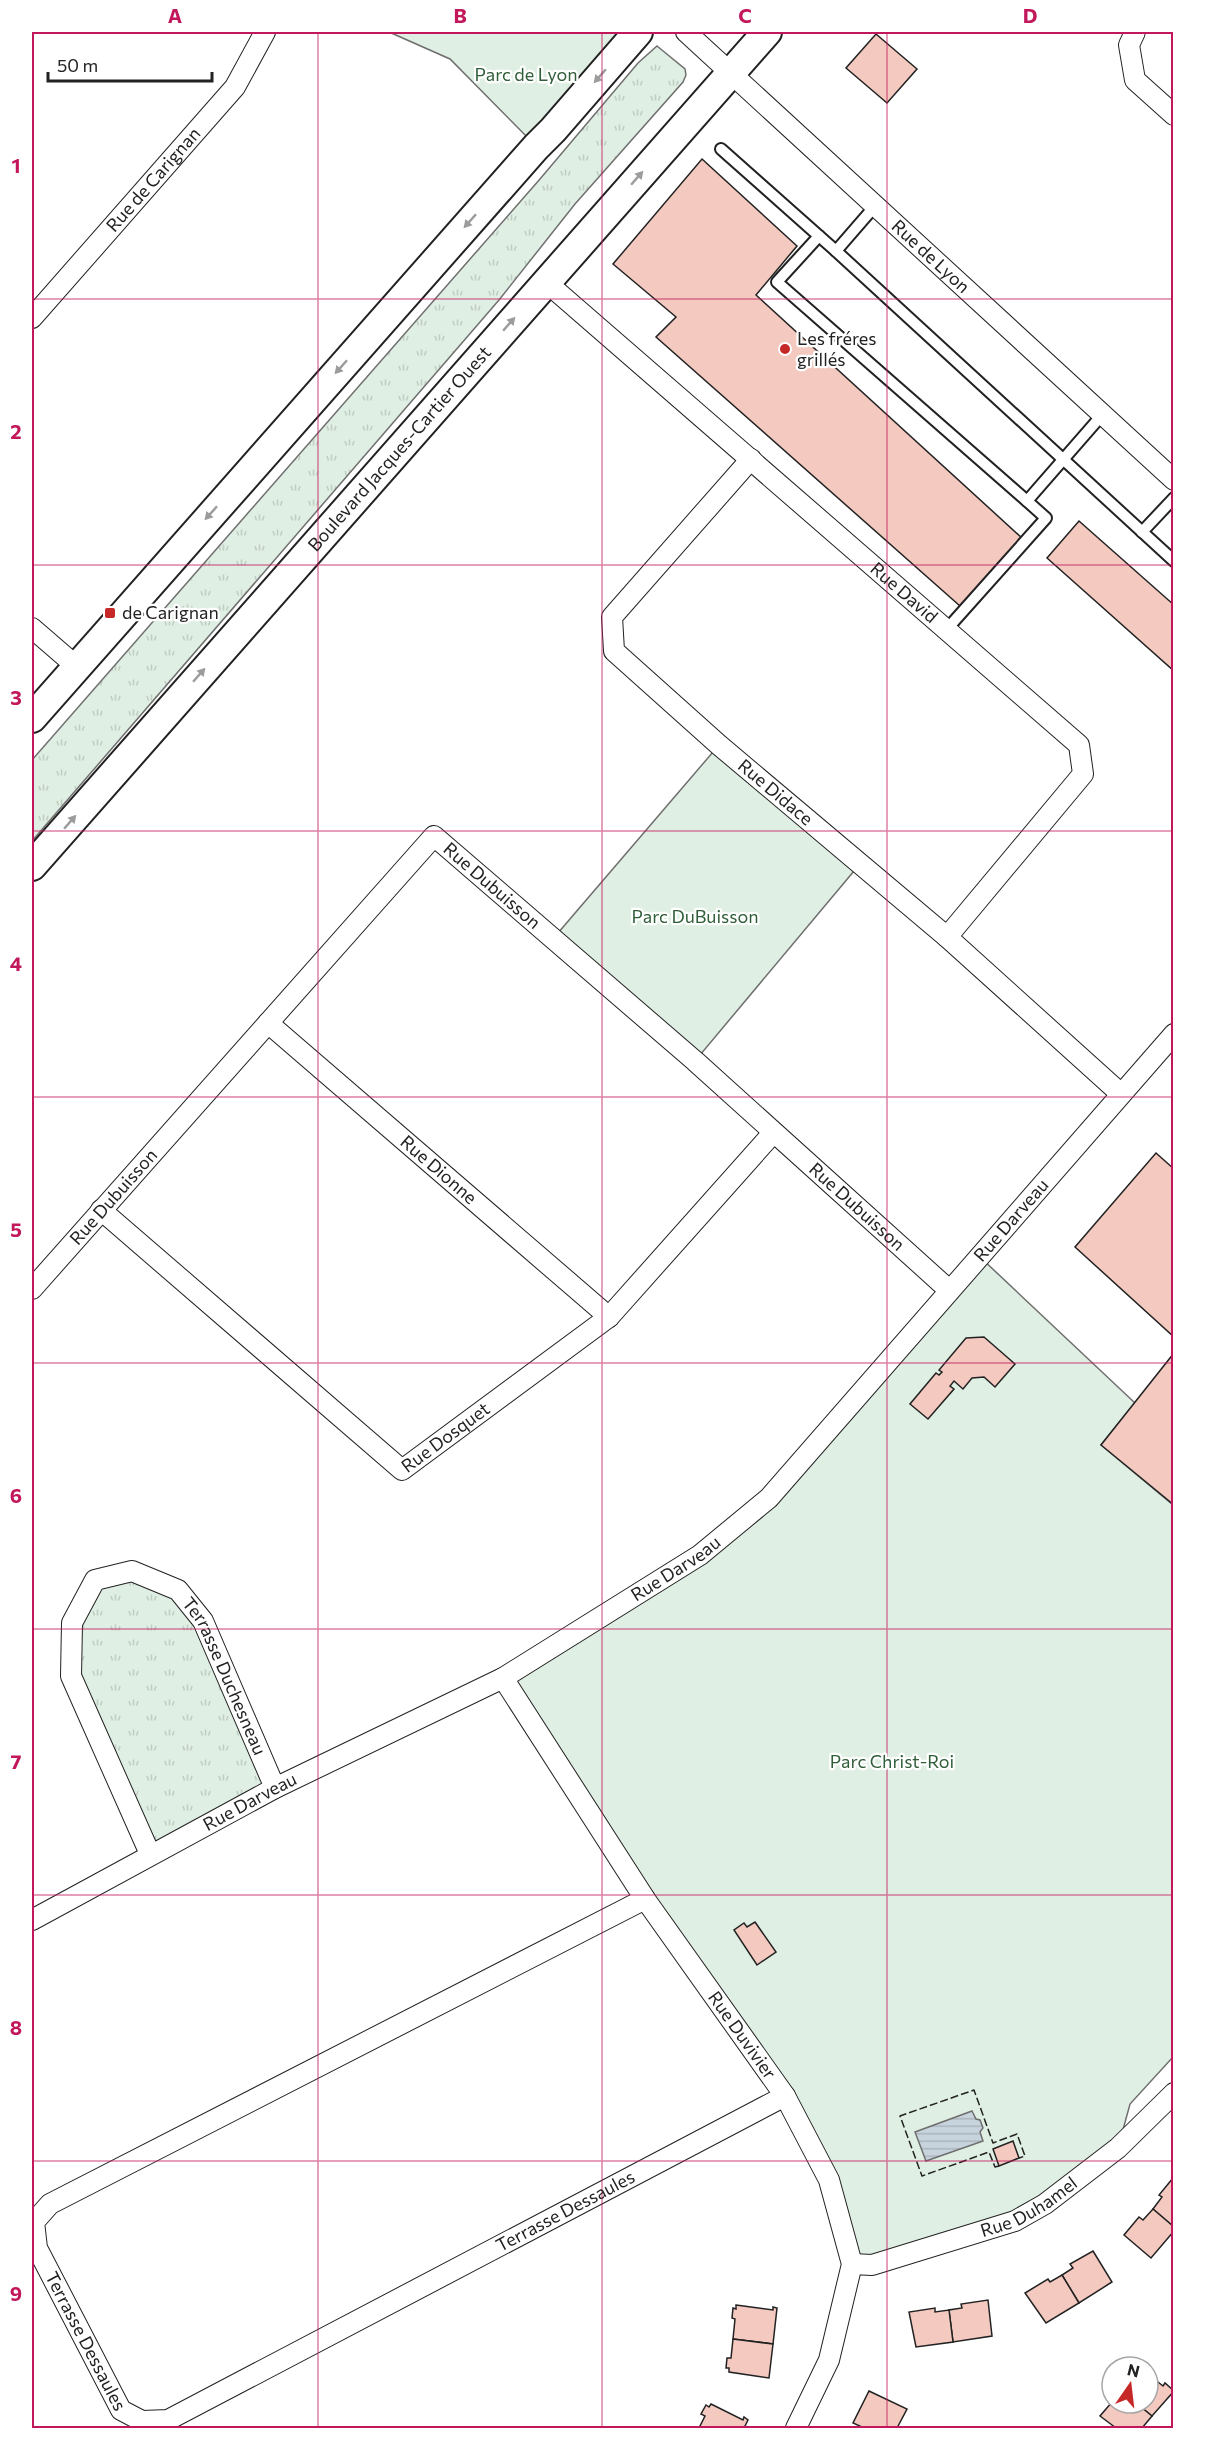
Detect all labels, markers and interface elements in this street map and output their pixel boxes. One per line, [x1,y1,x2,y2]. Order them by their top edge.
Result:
text: A [168,3,182,27]
text: B [453,3,467,27]
text: C [738,3,752,27]
text: D [1023,3,1037,27]
scale bar [48,45,212,83]
text: 50 m [57,54,98,76]
park label: Parc de Lyon [474,63,578,85]
one-way arrow [594,68,607,83]
street label: Rue de Carignan [101,122,204,236]
text: 1 [11,153,21,177]
one-way arrow [630,171,643,186]
one-way arrow [463,214,477,229]
street label: Rue de Lyon [888,214,975,297]
one-way arrow [502,317,515,332]
place label: Les fréres grillés [797,327,877,370]
street label: Boulevard Jacques-Cartier Ouest [303,341,495,555]
marker: Les fréres grillés [778,342,792,356]
one-way arrow [334,360,348,375]
text: 2 [10,419,22,443]
one-way arrow [205,505,218,520]
street label: Rue David [866,557,943,627]
place label: de Carignan [122,601,219,623]
marker: de Carignan [103,606,117,620]
one-way arrow [192,668,206,683]
text: 3 [10,685,22,709]
street label: Rue Didace [734,754,818,829]
one-way arrow [63,815,76,830]
street label: Rue Dubuisson [439,837,546,933]
park label: Parc DuBuisson [632,905,758,927]
text: 4 [10,951,22,975]
street label: Rue Dionne [396,1130,482,1208]
street label: Rue Dubuisson [64,1144,161,1249]
street label: Rue Dubuisson [805,1157,910,1255]
street label: Rue Darveau [969,1174,1053,1266]
text: 5 [10,1217,22,1241]
street label: Rue Dosquet [397,1397,494,1477]
text: 6 [10,1483,22,1507]
street label: Rue Darveau [626,1531,724,1605]
street label: Terrasse Duchesneau [178,1592,271,1758]
text: 7 [11,1749,22,1773]
park label: Parc Christ-Roi [830,1750,954,1772]
street label: Rue Darveau [199,1767,300,1835]
street label: Rue Duvivier [704,1987,781,2083]
text: 8 [10,2015,22,2039]
street label: Terrasse Dessaules [492,2165,638,2256]
street label: Rue Duhamel [977,2171,1081,2241]
street label: Terrasse Dessaules [41,2268,131,2414]
text: 9 [10,2281,22,2305]
north arrow [1100,2355,1160,2415]
text: N [1126,2359,1142,2381]

